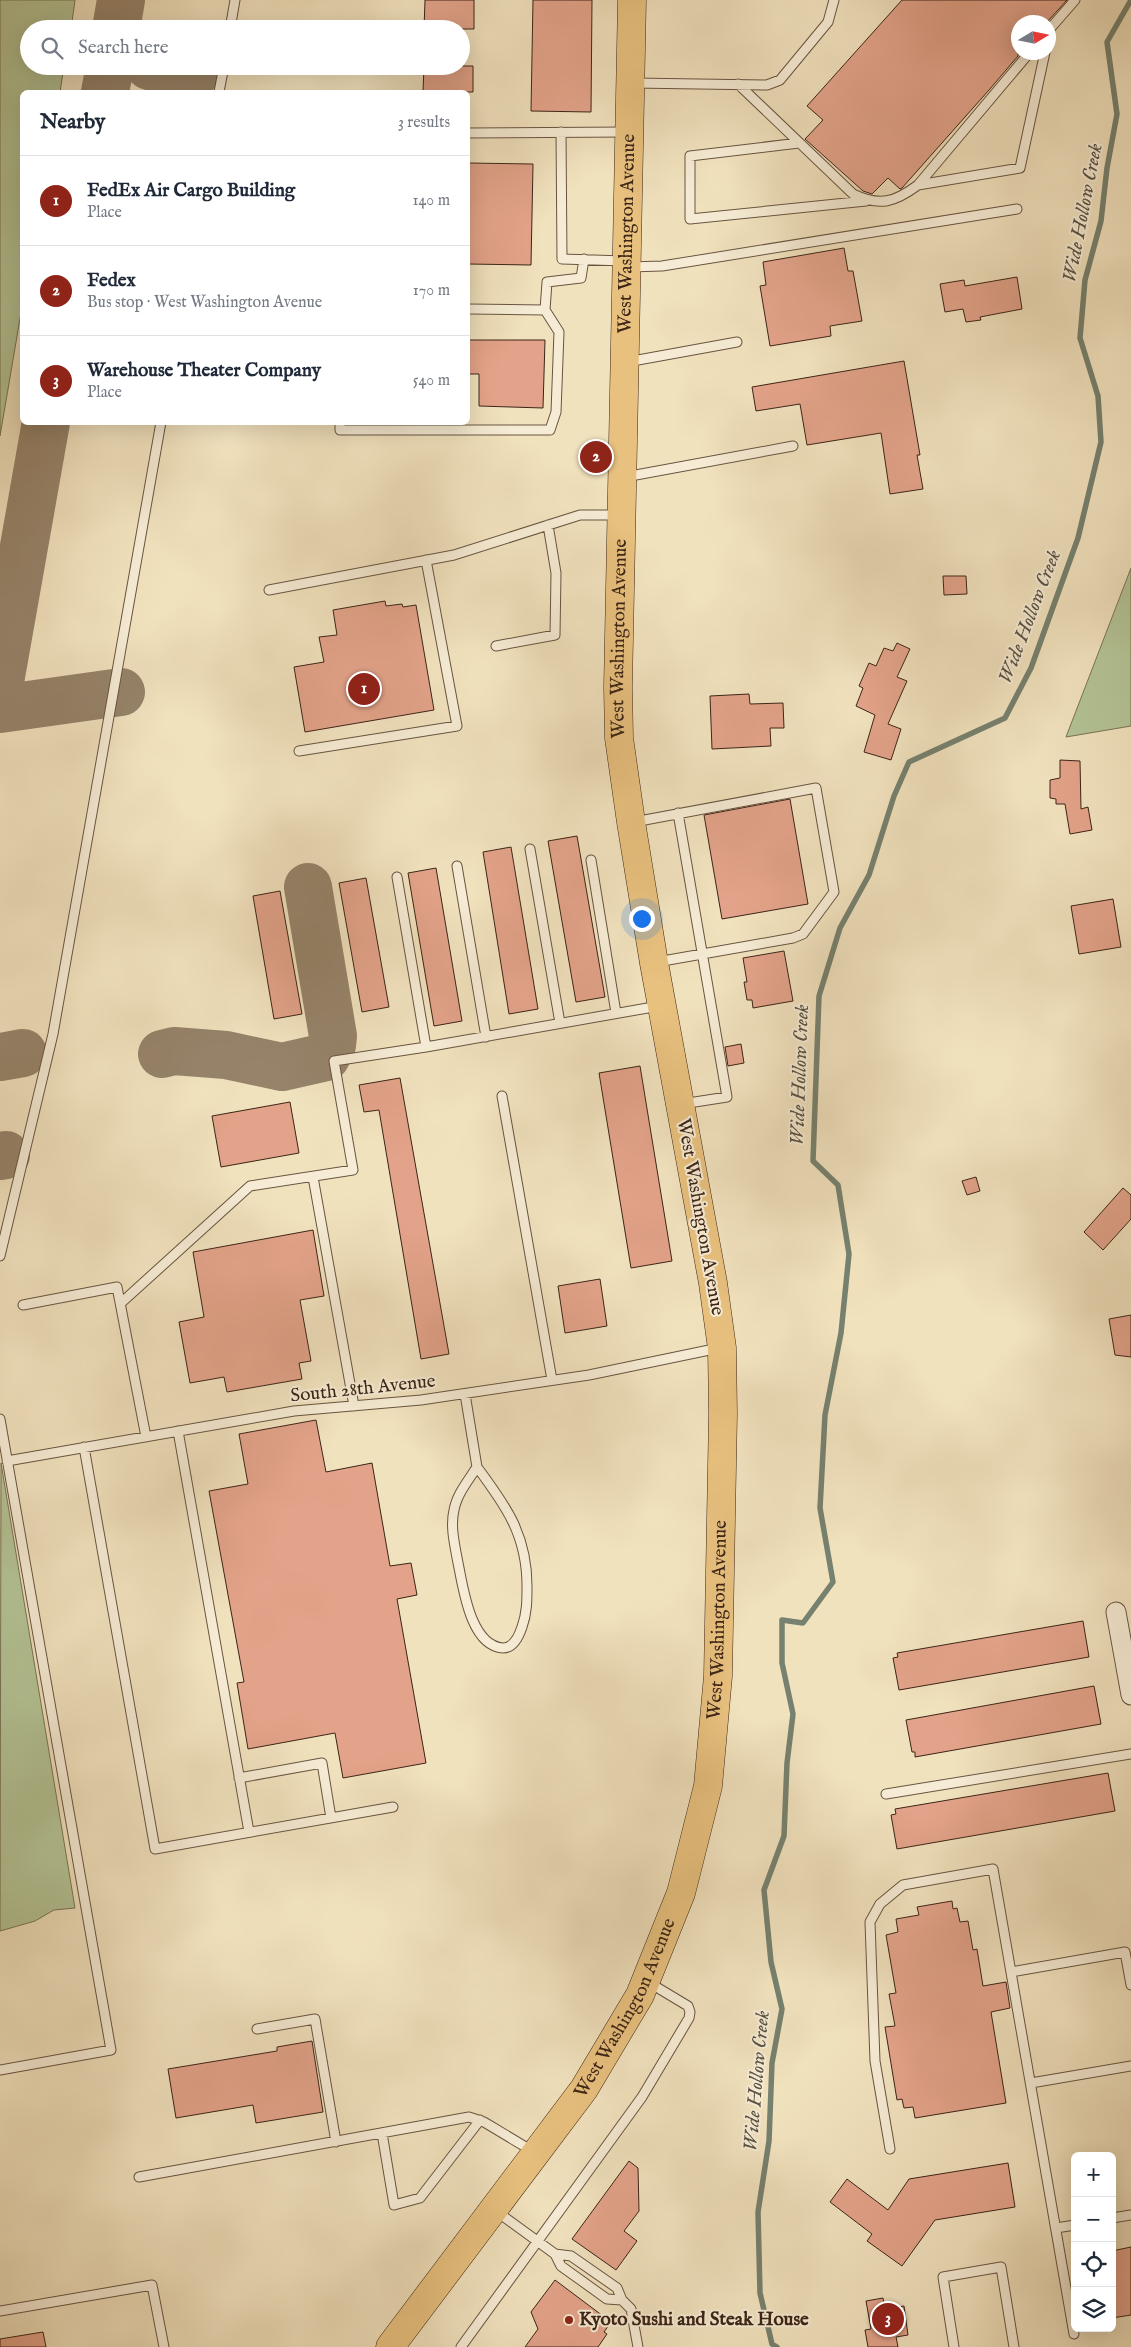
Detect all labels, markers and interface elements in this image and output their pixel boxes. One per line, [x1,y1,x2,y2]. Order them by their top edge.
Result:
north arrow [1011,15,1056,60]
search box [20,20,470,75]
icon: search [38,34,66,62]
text: Search here [78,36,169,60]
text: Nearby [40,109,105,136]
text: 3 results [398,113,450,133]
street label: West Washington Avenue [613,133,641,334]
water label: Wide Hollow Creek [1057,141,1109,285]
text: FedEx Air Cargo Building [87,179,295,203]
text: 1 [53,191,59,211]
text: 140 m [412,191,450,211]
text: Place [87,203,122,223]
text: Fedex [87,269,136,293]
text: 2 [52,281,60,301]
text: 170 m [413,281,450,301]
text: Bus stop · West Washington Avenue [87,293,322,313]
text: Warehouse Theater Company [87,359,321,383]
text: 3 [53,371,59,391]
text: 540 m [413,371,450,391]
text: Place [87,383,122,403]
pin: 2 [580,438,612,476]
street label: West Washington Avenue [606,538,633,739]
water label: Wide Hollow Creek [993,547,1067,687]
pin: 1 [348,670,380,708]
your location [629,906,655,932]
water label: Wide Hollow Creek [785,1004,815,1146]
street label: West Washington Avenue [671,1117,729,1318]
street label: South 28th Avenue [289,1369,437,1409]
street label: West Washington Avenue [702,1520,733,1721]
street label: West Washington Avenue [569,1914,682,2103]
water label: Wide Hollow Creek [738,2010,776,2152]
map controls [1071,2152,1116,2332]
button: + [1071,2152,1116,2197]
button: − [1071,2197,1116,2242]
button: locate [1071,2242,1116,2287]
button: layers [1071,2287,1116,2332]
pin: 3 [872,2300,904,2338]
place label: Kyoto Sushi and Steak House [579,2308,809,2332]
marker: Kyoto Sushi and Steak House [563,2314,575,2326]

